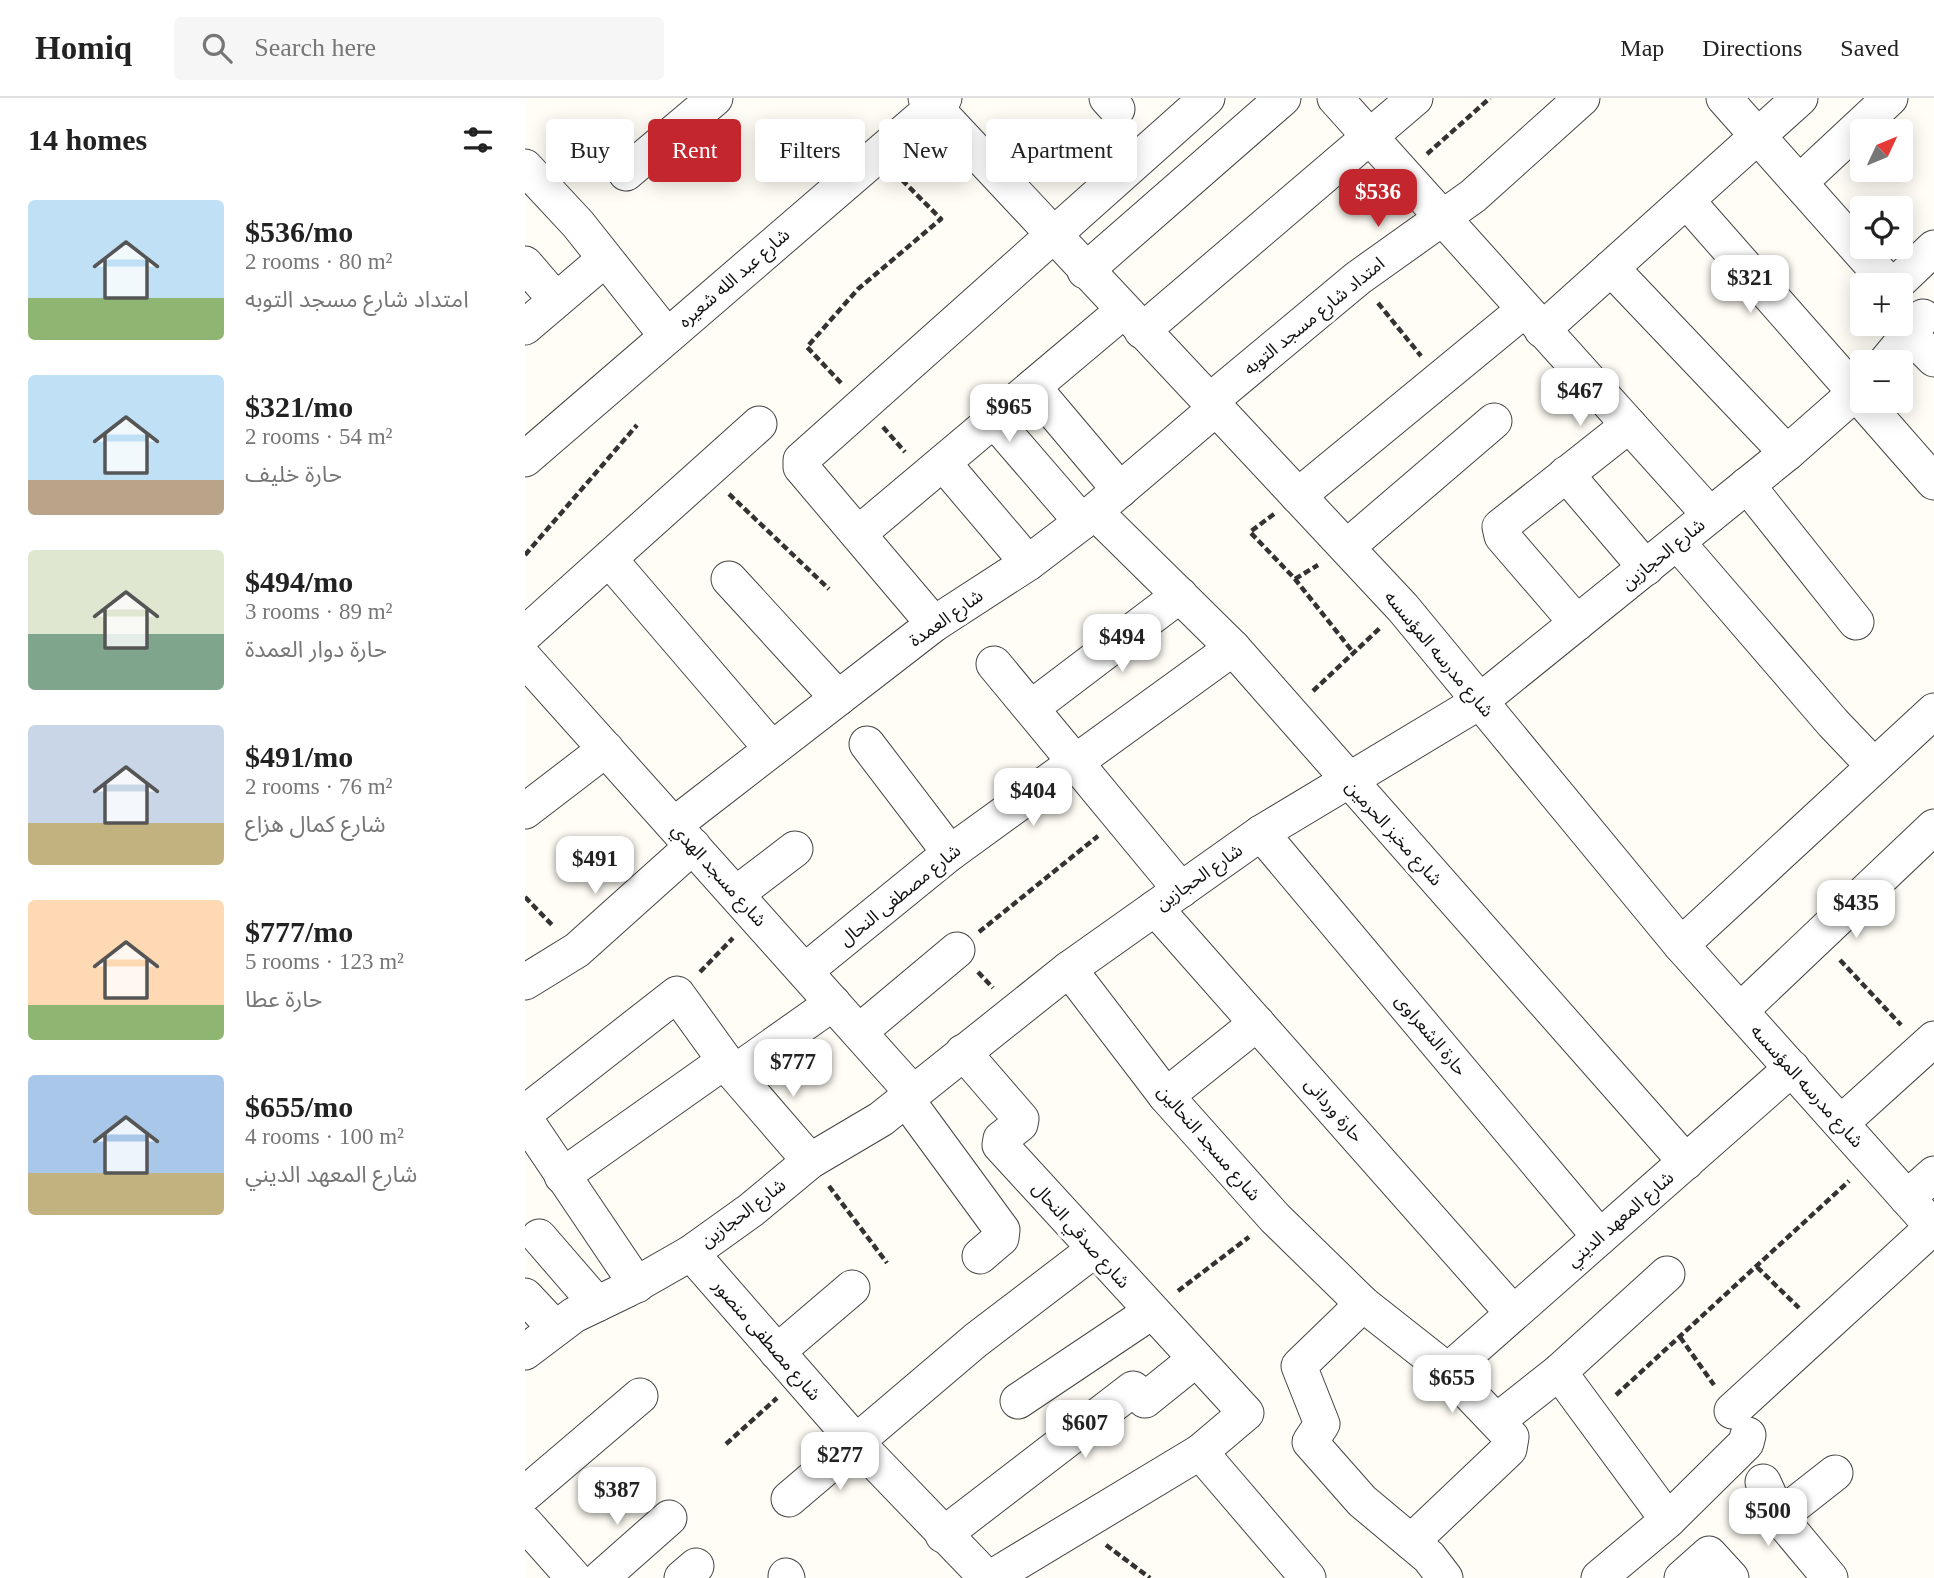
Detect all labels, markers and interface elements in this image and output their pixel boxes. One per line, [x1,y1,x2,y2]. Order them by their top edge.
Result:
search box [174,17,664,80]
icon: search [198,29,236,67]
text: Homiq [35,30,132,66]
text: Search here [254,33,376,62]
text: Map [1620,35,1664,61]
text: Directions [1702,35,1802,61]
text: Saved [1840,35,1899,61]
chip: Buy [546,119,634,182]
chip: Rent [648,119,741,182]
chip: Filters [755,119,865,182]
chip: New [879,119,972,182]
chip: Apartment [986,119,1137,182]
north arrow [1850,119,1913,182]
map controls [1850,119,1913,413]
icon: filters [459,121,497,159]
text: 14 homes [28,123,147,156]
pin: $536 [1337,170,1419,229]
text: $536 [1355,179,1401,204]
button: locate [1850,196,1913,259]
text: $536/mo [245,215,353,248]
street label: شارع عبد الله شعيره [674,224,796,335]
icon: home [84,228,168,312]
text: 2 rooms · 80 m² [245,249,392,274]
street label: امتداد شارع مسجد التوبه [1240,253,1391,382]
pin: $321 [1709,256,1791,315]
text: $321 [1727,265,1773,290]
button: + [1850,273,1913,336]
text: امتداد شارع مسجد التوبه [245,287,469,312]
button: − [1850,350,1913,413]
pin: $467 [1539,368,1621,428]
text: $467 [1557,378,1603,403]
pin: $965 [968,384,1050,444]
text: $321/mo [245,390,353,423]
text: $965 [986,394,1032,419]
icon: home [84,403,168,487]
text: 2 rooms · 54 m² [245,424,392,449]
text: حارة خليف [245,462,342,487]
street label: شارع الحجازين [1617,514,1711,597]
text: $494/mo [245,565,353,598]
icon: home [84,578,168,662]
street label: شارع العمدة [905,585,989,654]
street label: شارع مدرسه المؤسسه [1377,587,1497,724]
text: 3 rooms · 89 m² [245,599,392,624]
pin: $494 [1081,614,1163,674]
text: $494 [1099,624,1145,649]
text: حارة دوار العمدة [245,637,387,662]
text: $491/mo [245,740,353,773]
icon: home [84,753,168,837]
pin: $404 [992,768,1074,828]
text: 2 rooms · 76 m² [245,774,392,799]
street label: شارع مخبز الحرمين [1339,776,1446,892]
text: $404 [1010,778,1056,803]
text: شارع كمال هزاع [245,812,386,837]
street label: شارع مسجد الهدي [665,820,770,933]
pin: $491 [554,836,636,896]
street label: شارع مصطفى النحال [835,840,967,953]
street label: شارع الحجازين [1152,840,1249,918]
text: $491 [572,846,618,871]
pin: $435 [1815,880,1897,940]
text: $435 [1833,890,1879,915]
text: $777/mo [245,915,353,948]
icon: home [84,928,168,1012]
text: 5 rooms · 123 m² [245,949,404,974]
text: حارة عطا [245,987,322,1012]
street label: حارة الشعراوى [1390,990,1471,1080]
street label: شارع مدرسه المؤسسه [1744,1021,1867,1154]
pin: $777 [752,1040,834,1099]
text: $777 [770,1049,816,1074]
street label: حارة وردانى [1300,1074,1367,1147]
street label: شارع مسجد النحالين [1150,1081,1265,1207]
text: $655/mo [245,1090,353,1123]
icon: home [84,1103,168,1187]
text: 4 rooms · 100 m² [245,1124,404,1149]
text: شارع المعهد الديني [245,1162,417,1187]
street label: شارع المعهد الديني [1563,1167,1680,1274]
street label: شارع الحجازين [697,1175,792,1255]
street label: شارع صدقي النحال [1025,1178,1134,1295]
street label: شارع مصطفى منصور [705,1275,825,1407]
pin: $655 [1411,1356,1493,1415]
text: $655 [1429,1365,1475,1390]
pin: $607 [1044,1400,1126,1460]
text: $607 [1062,1410,1108,1435]
pin: $277 [799,1432,881,1492]
text: $277 [817,1442,863,1467]
pin: $387 [576,1468,658,1527]
text: $387 [594,1477,640,1502]
pin: $500 [1727,1488,1809,1548]
text: $500 [1745,1498,1791,1523]

